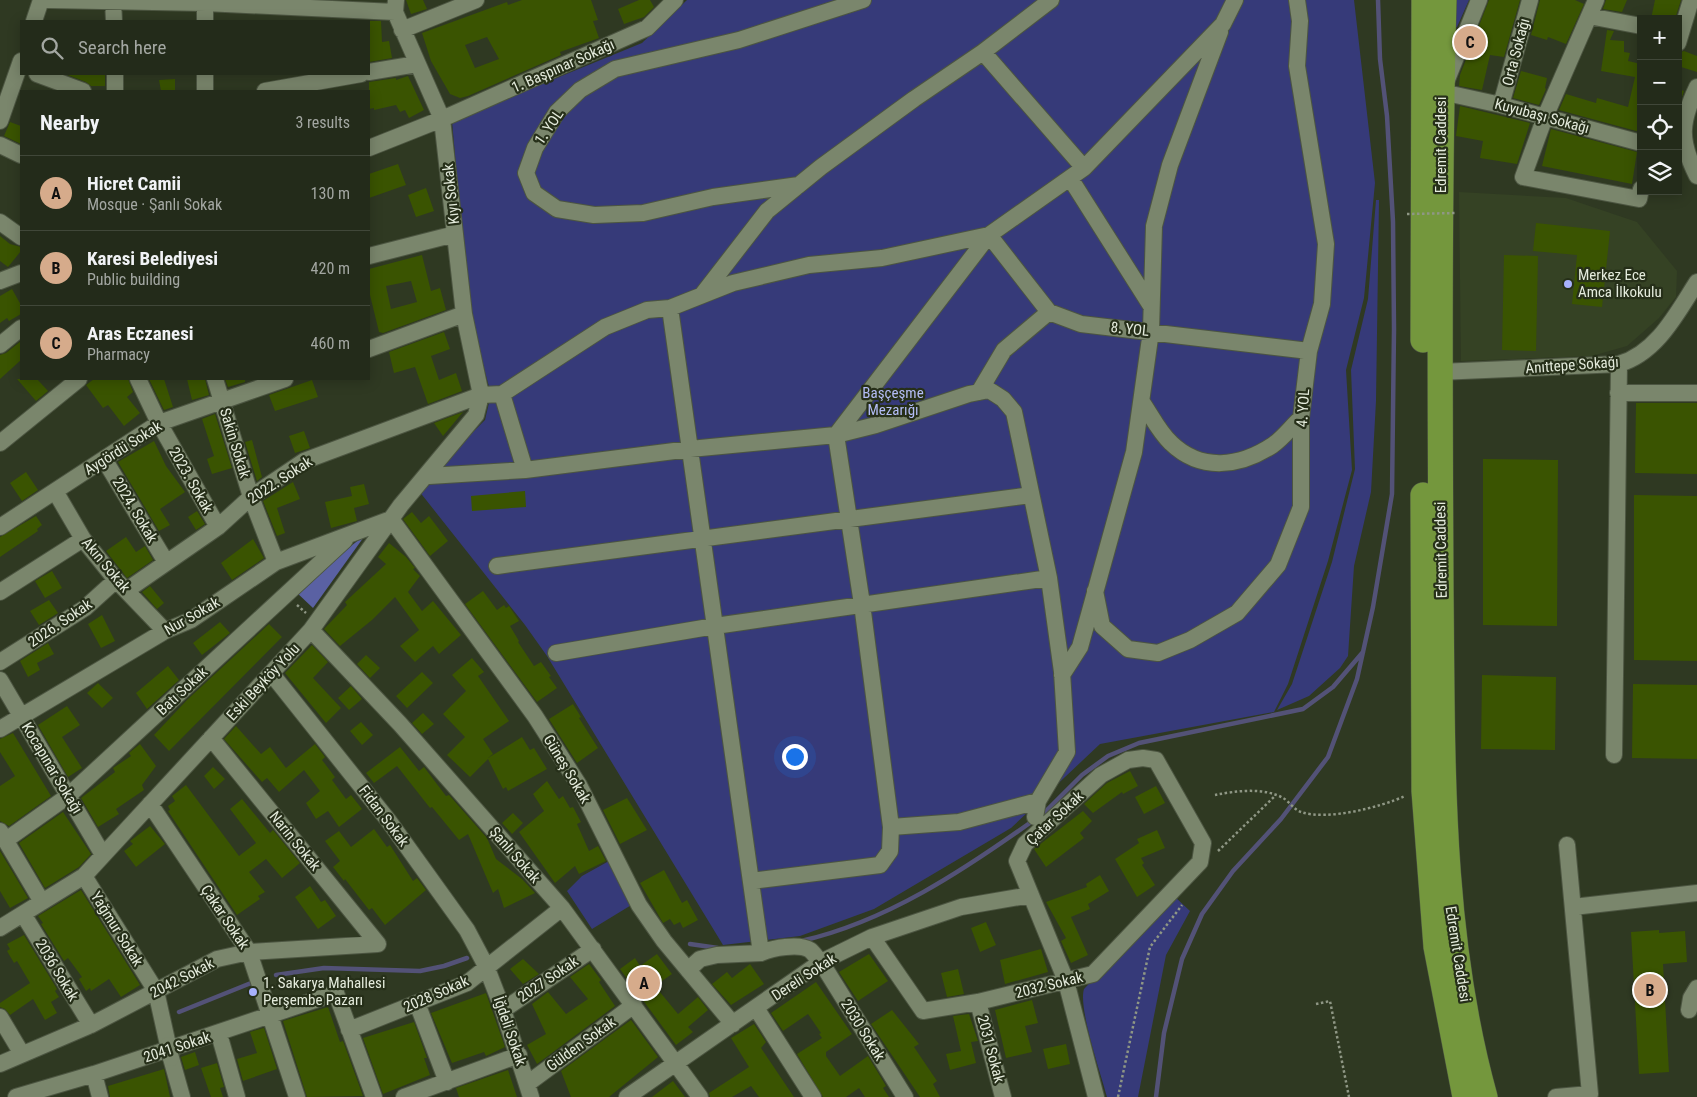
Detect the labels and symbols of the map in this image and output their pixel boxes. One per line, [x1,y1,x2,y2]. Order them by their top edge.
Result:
street label: Orta Sokağı [1498,16,1534,88]
pin: C [1454,23,1486,61]
street label: 1. Başpınar Sokağı [509,35,617,97]
street label: Kuyubaşı Sokağı [1493,95,1591,137]
street label: Edremit Caddesi [1432,97,1450,193]
street label: 1. YOL [531,106,567,148]
street label: Kıyı Sokak [439,163,463,225]
place label: Merkez Ece Amca İlkokulu [1578,266,1662,301]
marker: Merkez Ece Amca İlkokulu [1562,278,1574,290]
street label: 8. YOL [1110,318,1150,340]
street label: Anıttepe Sokağı [1525,353,1619,377]
park label: Başçeşme Mezarığı [862,384,924,419]
street label: 4. YOL [1293,388,1313,428]
street label: Sakin Sokak [216,406,254,480]
street label: Aygördü Sokak [81,417,165,479]
street label: 2023. Sokak [165,444,217,516]
street label: 2022. Sokak [244,452,316,507]
street label: 2024. Sokak [108,474,162,546]
street label: Edremit Caddesi [1431,501,1451,599]
street label: Akın Sokak [78,534,134,596]
street label: Nur Sokak [161,593,223,639]
street label: 2026. Sokak [25,595,96,651]
street label: Eski Beyköy Yolu [223,640,303,724]
street label: Batı Sokak [153,663,211,719]
street label: Kocapınar Sokağı [18,719,86,817]
street label: Güneş Sokak [540,731,595,807]
your location [782,744,808,770]
street label: Fidan Sokak [355,782,413,850]
street label: Çatar Sokak [1023,787,1087,849]
street label: Narin Sokak [266,808,325,875]
street label: Şanlı Sokak [486,823,544,887]
street label: Çakar Sokak [197,881,253,953]
street label: Yağmur Sokak [87,888,147,970]
street label: Edremit Caddesi [1442,905,1474,1003]
street label: 2036 Sokak [31,936,83,1004]
street label: Dereli Sokak [768,949,840,1005]
street label: 2027 Sokak [514,952,582,1006]
street label: 2042 Sokak [147,954,217,1002]
pin: A [628,964,660,1002]
street label: 2032 Sokak [1013,968,1085,1002]
pin: B [1634,971,1666,1009]
street label: 2028 Sokak [401,972,471,1016]
place label: 1. Sakarya Mahallesi Perşembe Pazarı [263,974,385,1009]
marker: 1. Sakarya Mahallesi Perşembe Pazarı [247,986,259,998]
street label: İğdeli Sokak [490,994,530,1068]
street label: 2030 Sokak [837,996,889,1064]
street label: Gülden Sokak [543,1013,619,1075]
street label: 2031 Sokak [973,1013,1009,1085]
street label: 2041 Sokak [141,1028,213,1066]

